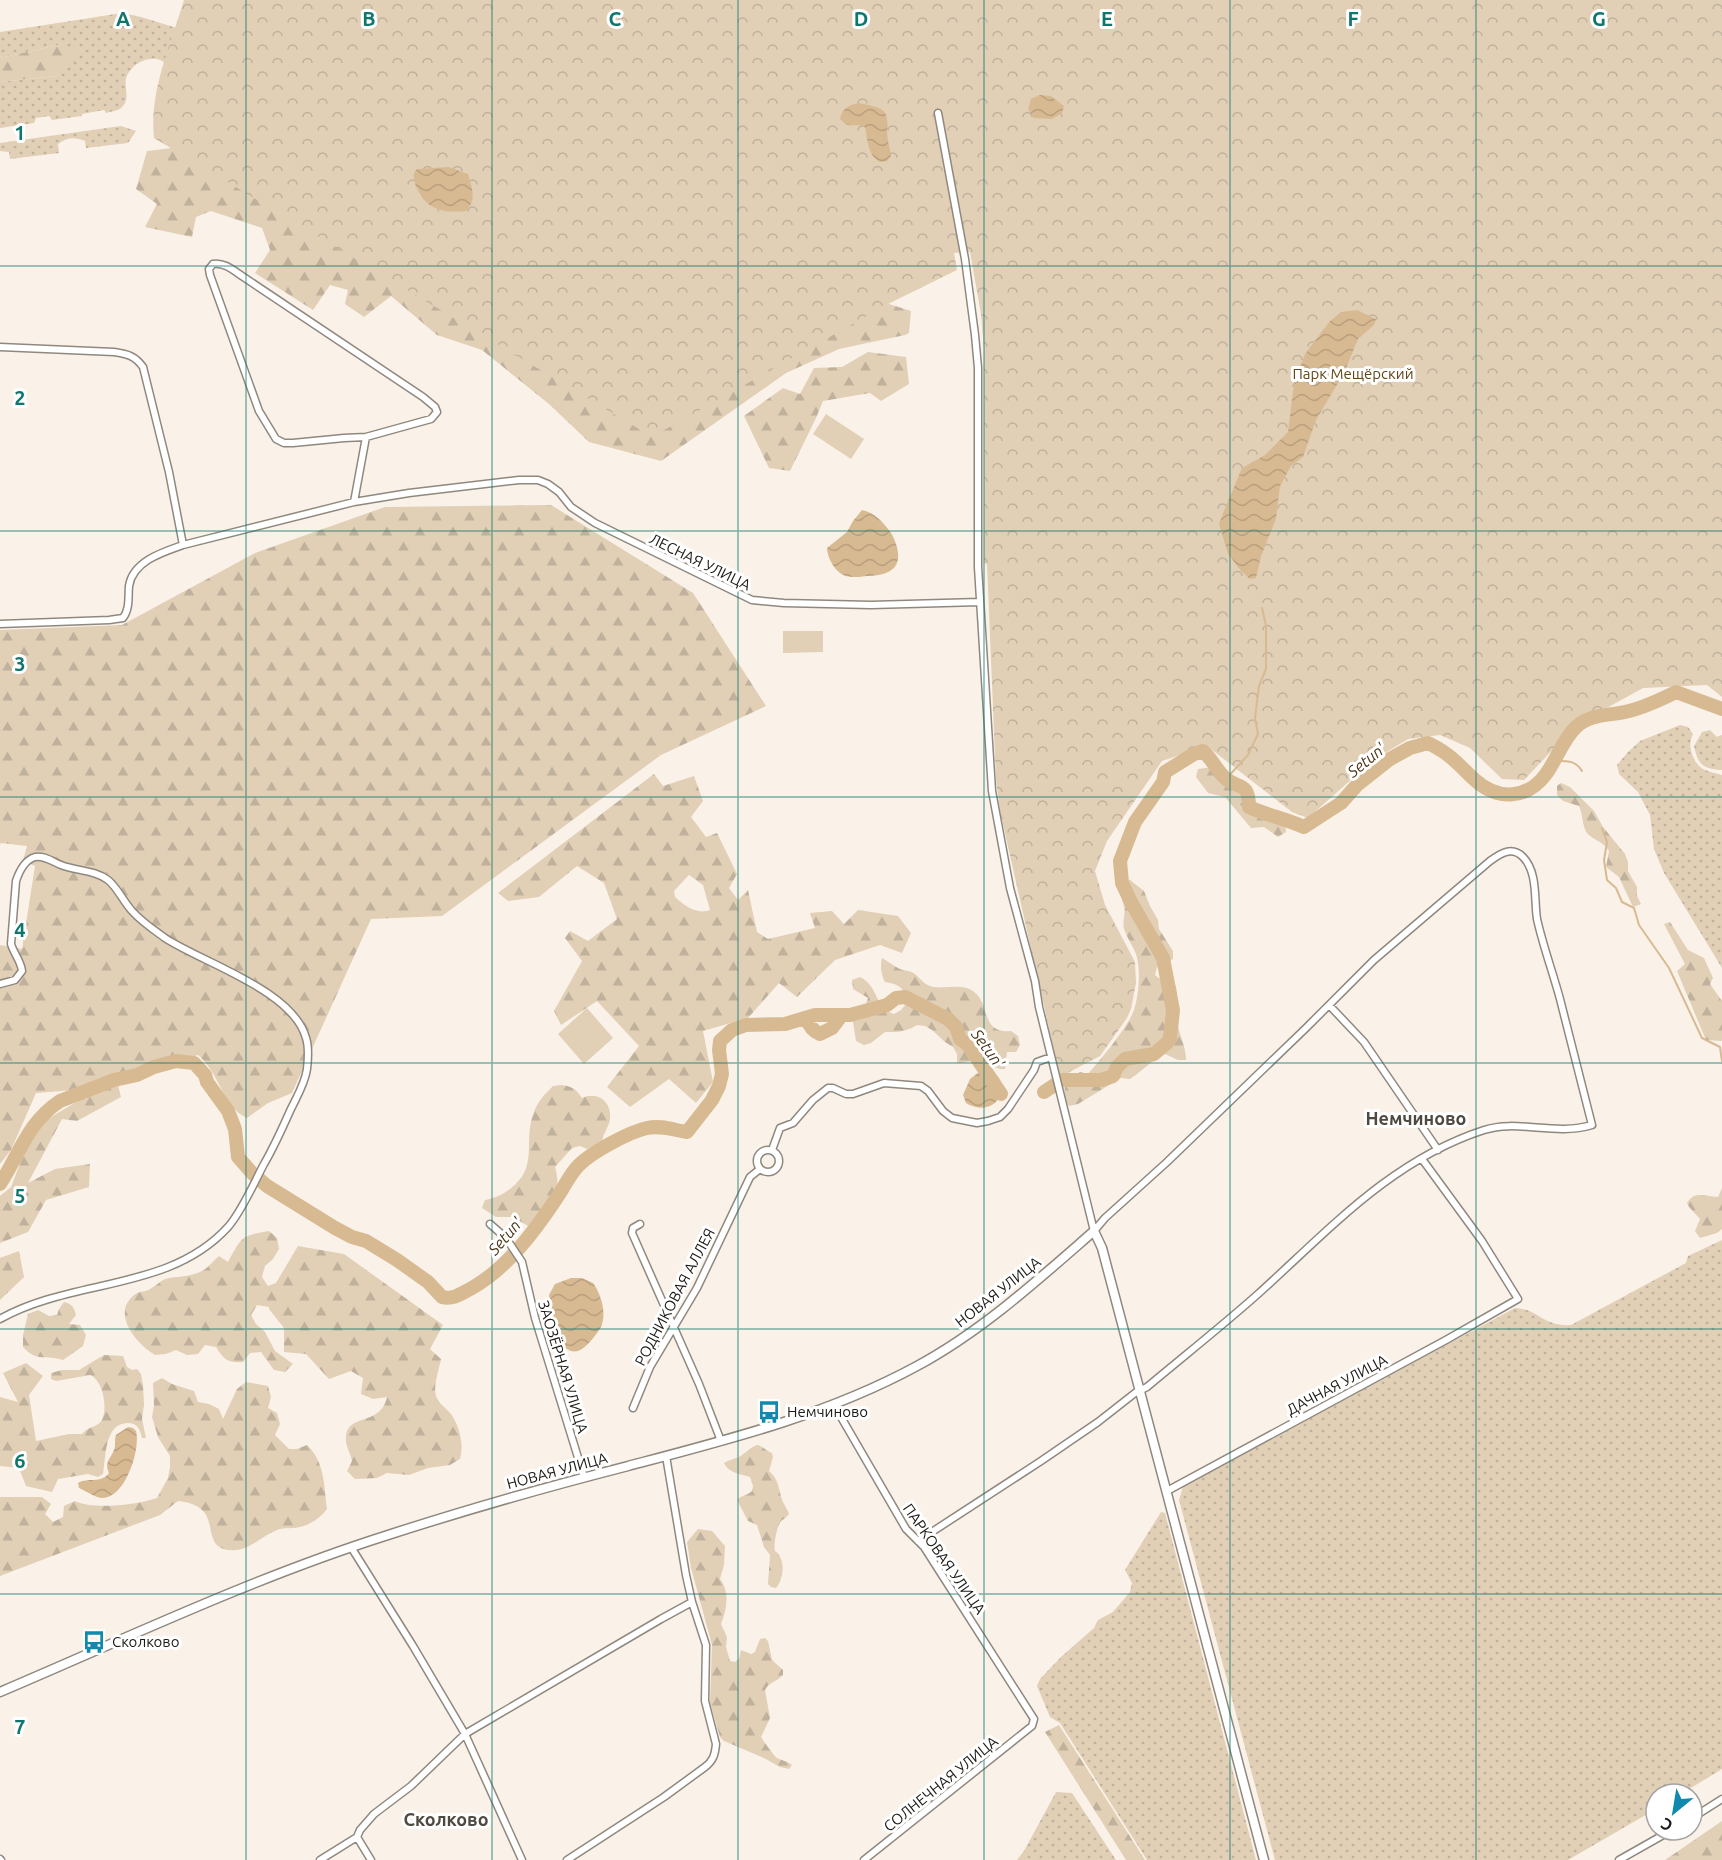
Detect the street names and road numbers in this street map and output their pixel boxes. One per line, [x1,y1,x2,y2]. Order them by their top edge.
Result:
street label: ЛЕСНАЯ УЛИЦА [647,530,754,594]
street label: РОДНИКОВАЯ АЛЛЕЯ [631,1225,718,1368]
street label: НОВАЯ УЛИЦА [952,1253,1044,1330]
street label: ЗАОЗЁРНАЯ УЛИЦА [535,1298,592,1435]
street label: ДАЧНАЯ УЛИЦА [1283,1351,1390,1418]
street label: НОВАЯ УЛИЦА [505,1449,609,1492]
street label: ПАРКОВАЯ УЛИЦА [900,1500,989,1618]
street label: СОЛНЕЧНАЯ УЛИЦА [880,1732,1001,1835]

